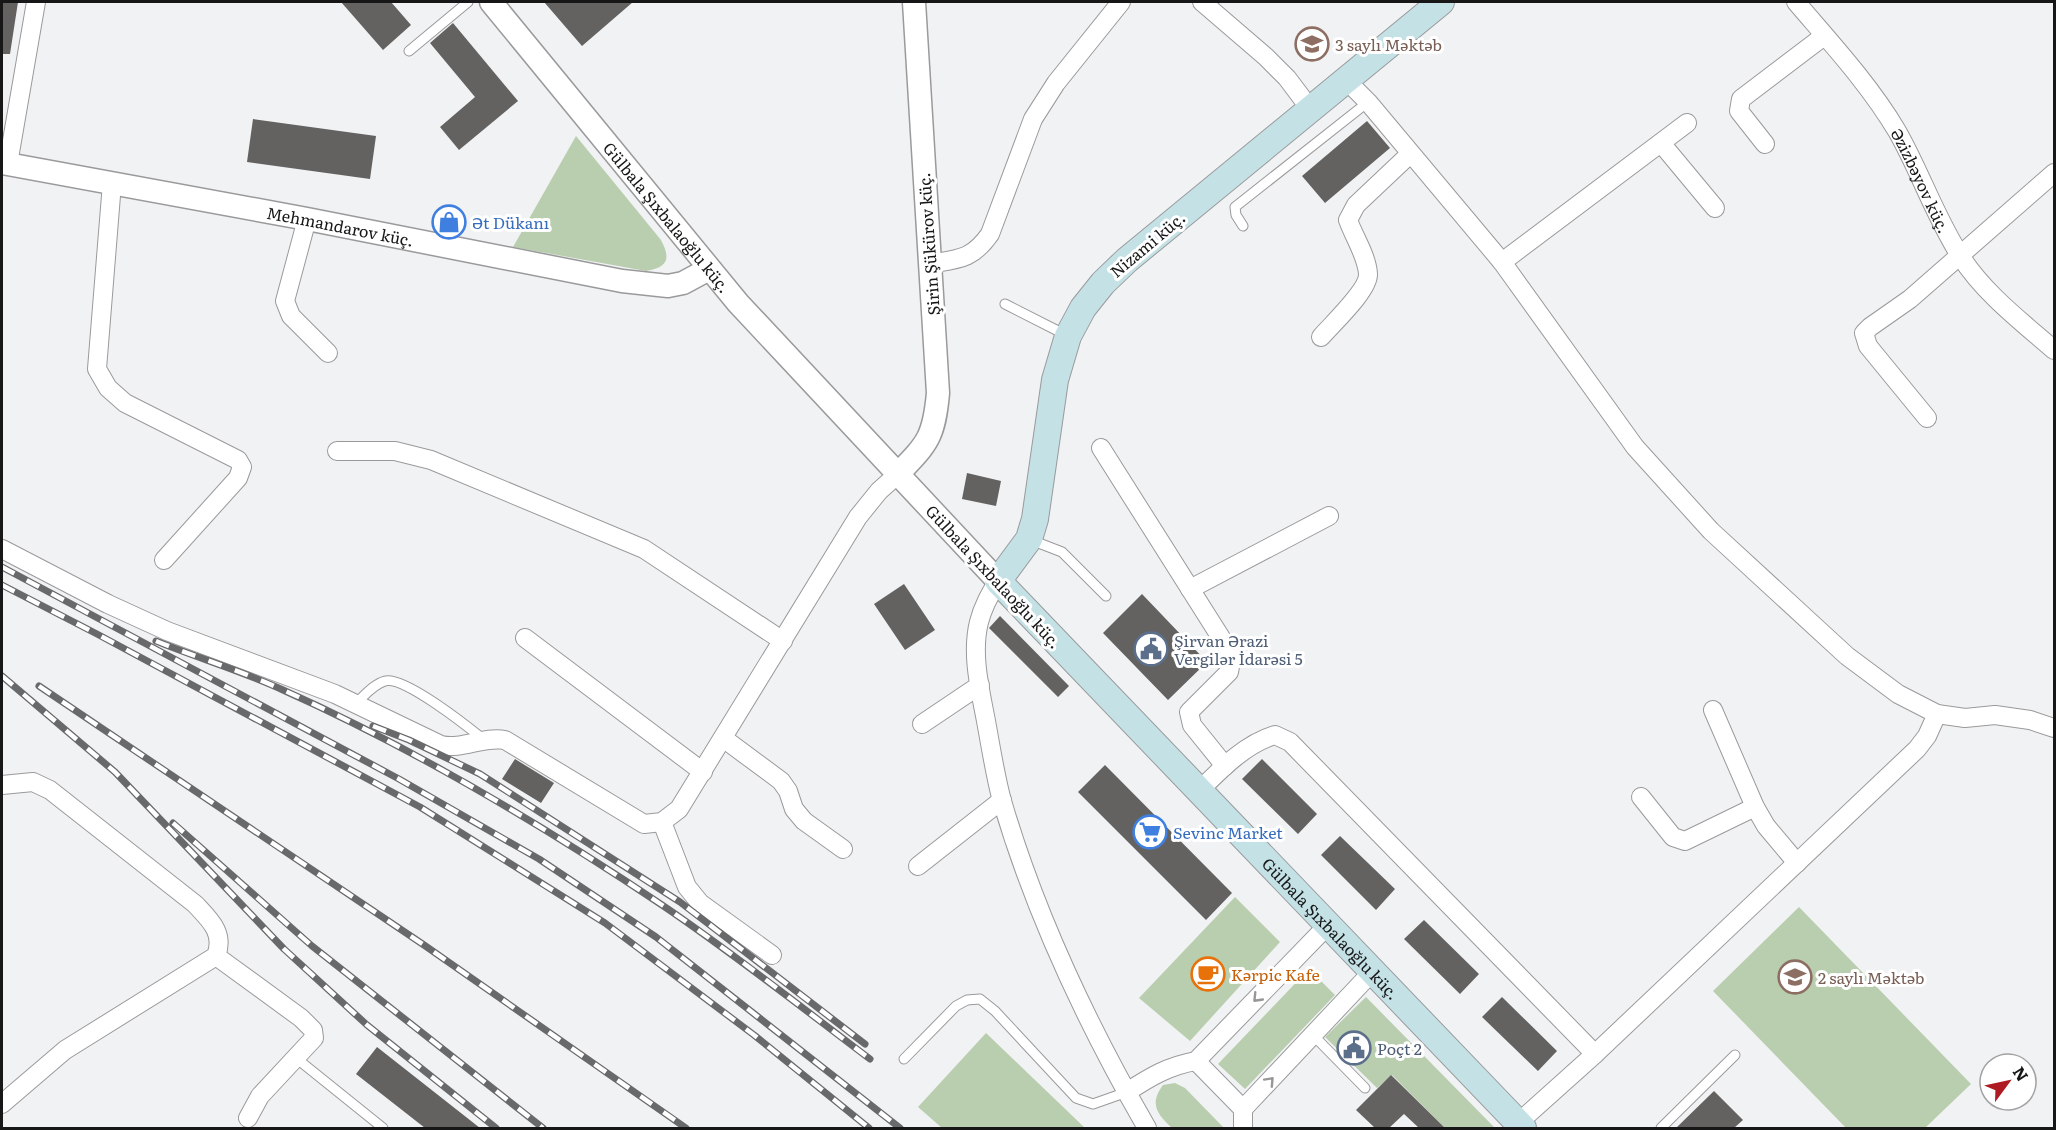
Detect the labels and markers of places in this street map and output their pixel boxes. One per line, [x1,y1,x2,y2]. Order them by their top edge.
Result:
school or university icon: 3 saylı Məktəb [1294,26,1330,62]
place label: 3 saylı Məktəb [1335,32,1442,56]
shop icon: Ət Dükanı [431,204,467,240]
place label: Ət Dükanı [472,210,549,234]
place label: Şirvan Ərazi Vergilər İdarəsi 5 [1174,628,1303,670]
public building icon: Şirvan Ərazi Vergilər İdarəsi 5 [1133,631,1169,667]
supermarket icon: Sevinc Market [1132,814,1168,850]
place label: Sevinc Market [1173,820,1283,844]
cafe icon: Kərpic Kafe [1190,956,1226,992]
school or university icon: 2 saylı Məktəb [1777,959,1813,995]
place label: Kərpic Kafe [1231,962,1320,986]
place label: 2 saylı Məktəb [1818,965,1924,989]
public building icon: Poçt 2 [1336,1030,1372,1066]
place label: Poçt 2 [1377,1036,1422,1060]

